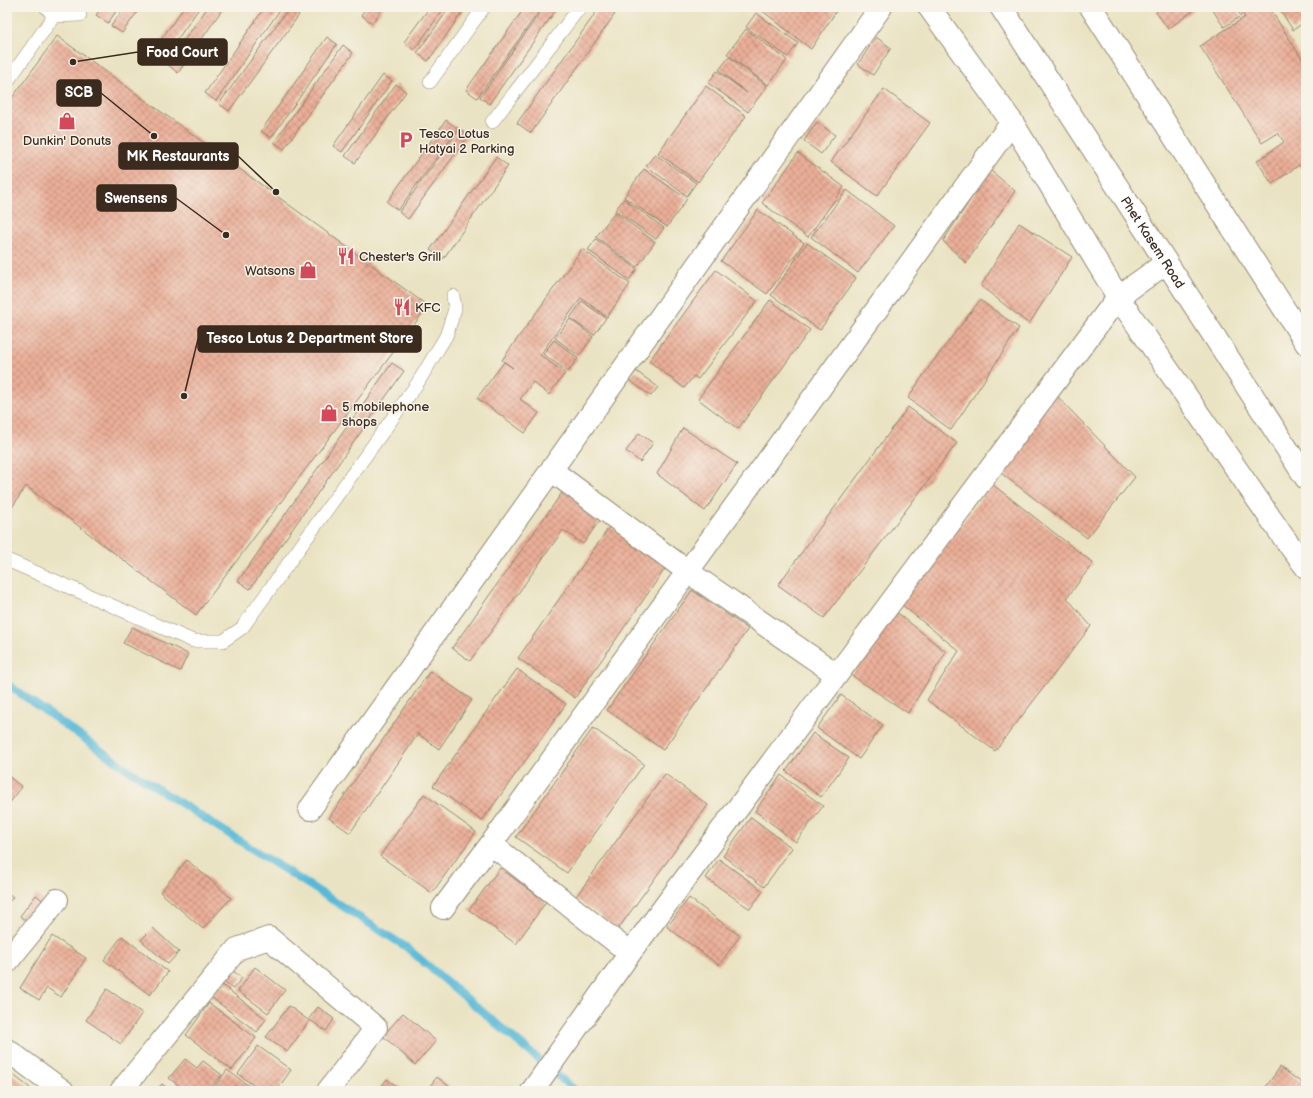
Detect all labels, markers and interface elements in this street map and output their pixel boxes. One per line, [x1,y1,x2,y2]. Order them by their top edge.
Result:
callout: Food Court [138,39,227,65]
text: Food Court [146,44,218,61]
callout: SCB [57,80,101,106]
text: SCB [65,84,93,101]
shop icon: Dunkin' Donuts [57,111,77,131]
place label: Tesco Lotus Hatyai 2 Parking [419,126,514,157]
parking icon: Tesco Lotus Hatyai 2 Parking [396,130,416,150]
place label: Dunkin' Donuts [23,133,112,149]
callout: MK Restaurants [119,143,238,169]
text: MK Restaurants [127,148,230,165]
callout: Swensens [97,185,176,211]
text: Swensens [104,190,168,207]
street label: Phet Kasem Road [1117,194,1188,291]
restaurant icon: Chester's Grill [336,246,356,266]
place label: Chester's Grill [359,249,441,265]
shop icon: Watsons [298,260,318,280]
place label: Watsons [245,263,296,279]
restaurant icon: KFC [392,297,412,317]
place label: KFC [415,300,440,316]
callout: Tesco Lotus 2 Department Store [198,326,421,352]
text: Tesco Lotus 2 Department Store [207,330,413,347]
place label: 5 mobilephone shops [342,399,429,430]
shop icon: 5 mobilephone shops [319,403,339,423]

